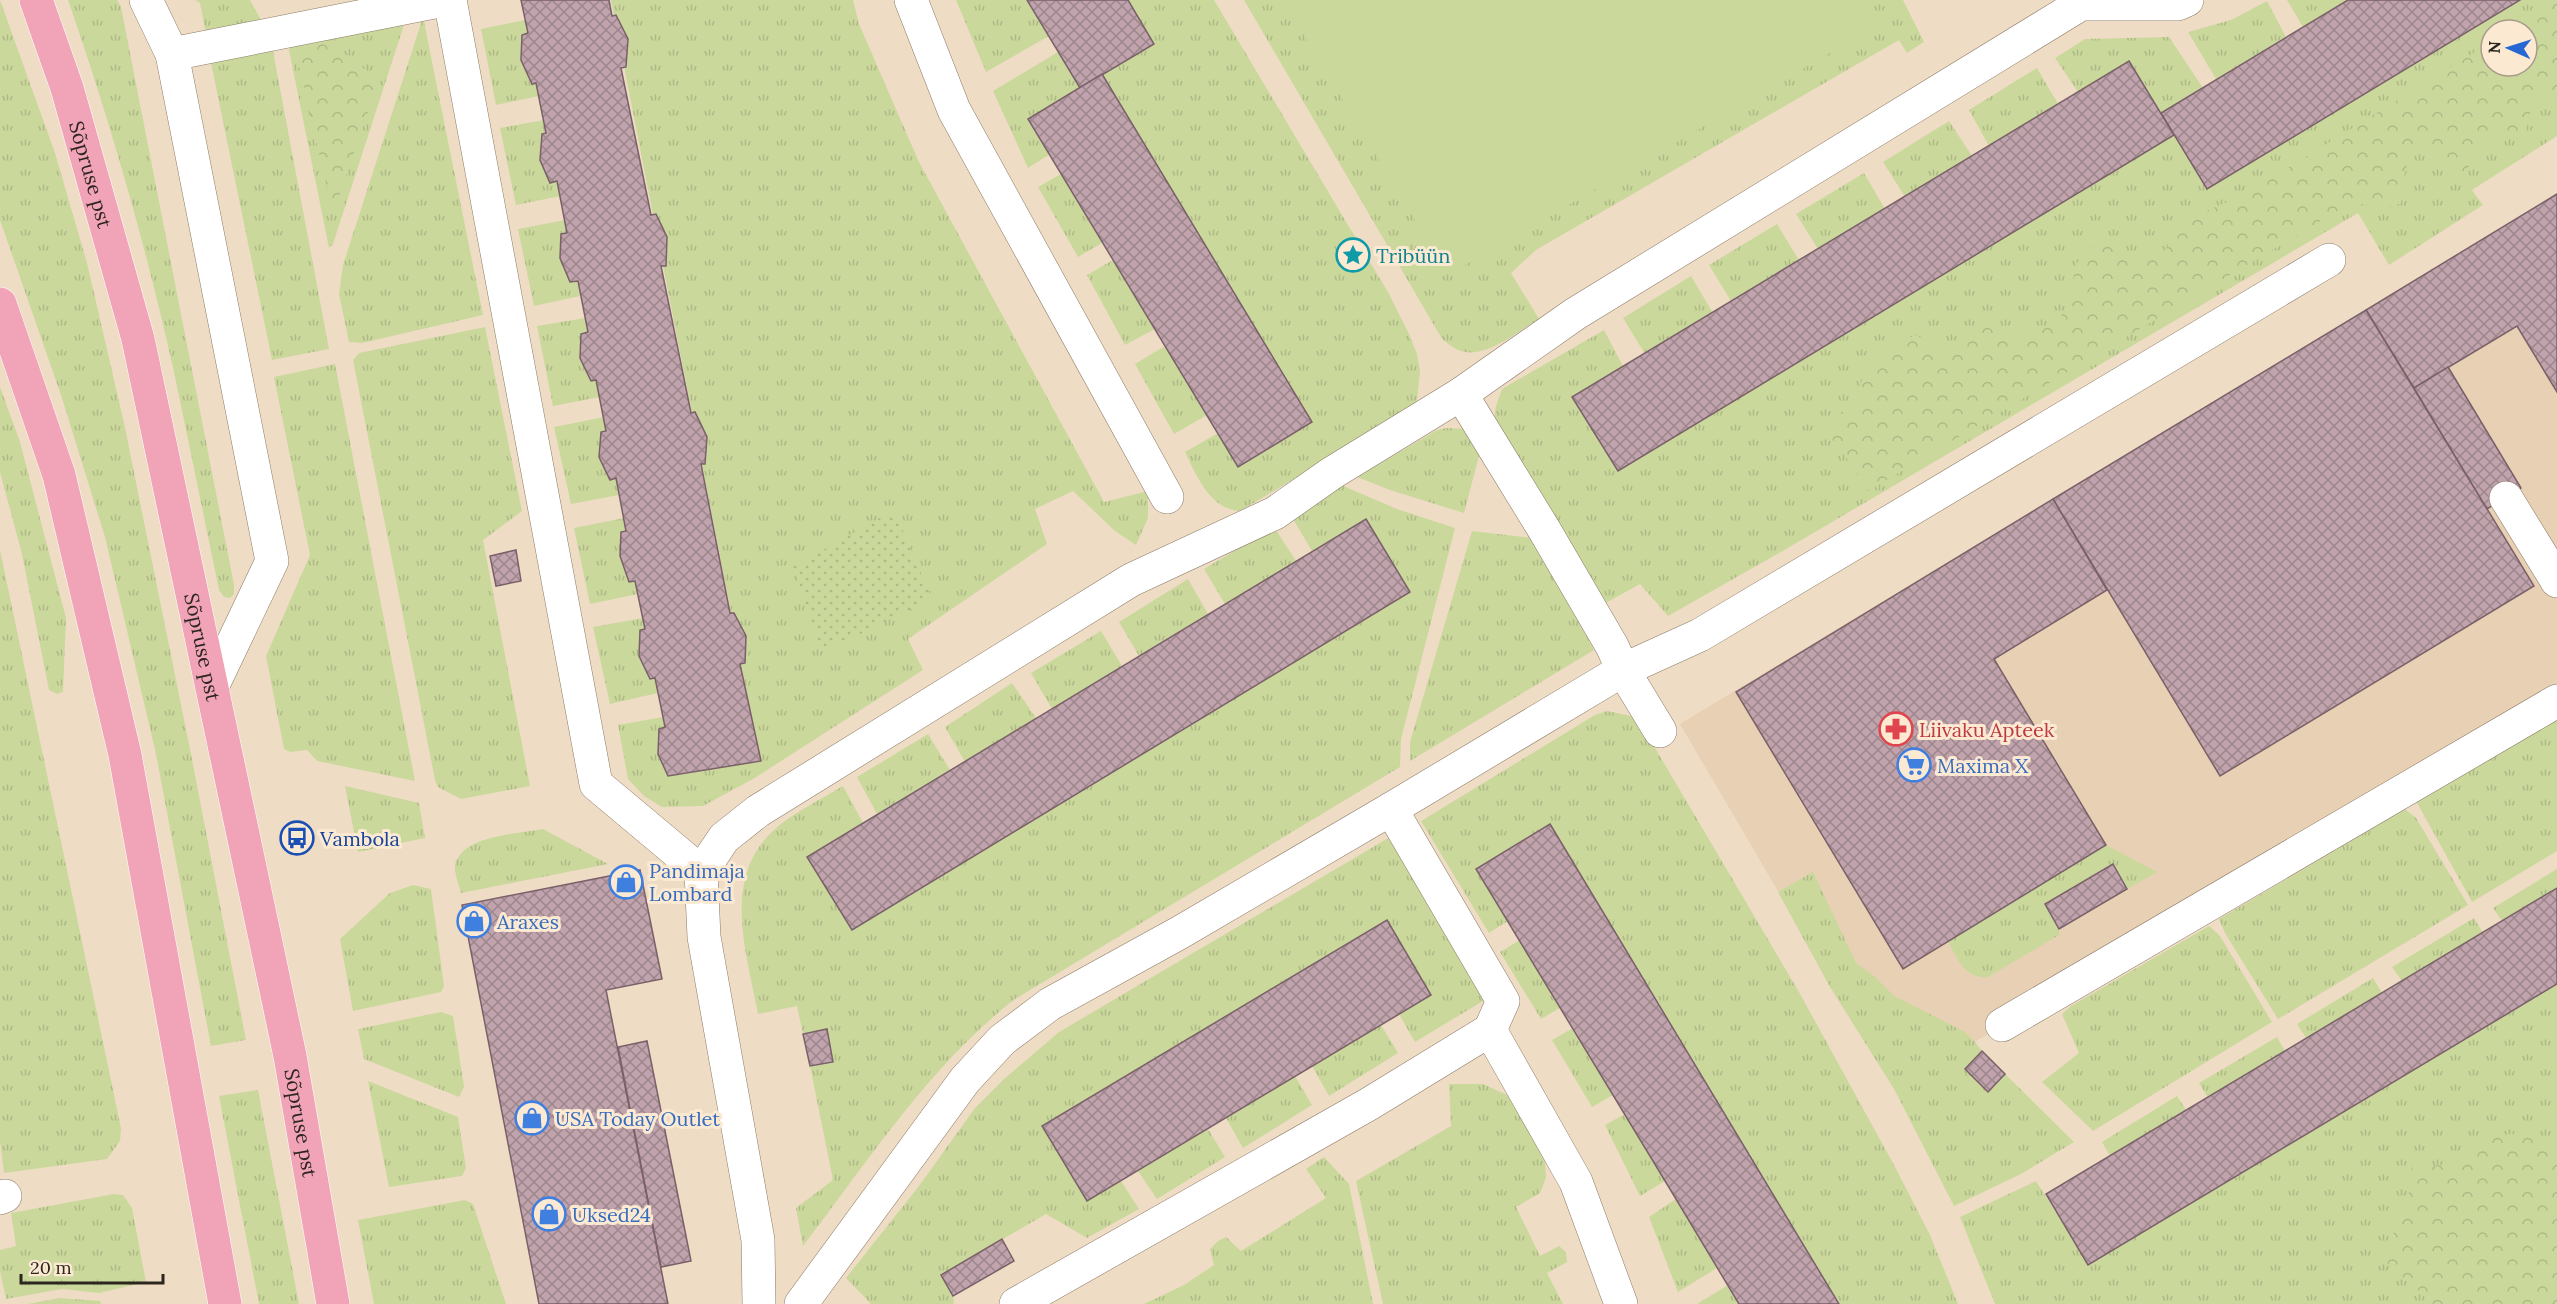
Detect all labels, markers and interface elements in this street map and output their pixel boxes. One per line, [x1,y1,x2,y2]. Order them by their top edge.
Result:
north arrow [2479,18,2539,78]
text: N [2484,41,2504,54]
street label: Sõpruse pst [64,118,118,231]
place icon: Tribüün [1335,237,1371,273]
place label: Tribüün [1376,243,1450,268]
street label: Sõpruse pst [180,591,227,704]
pharmacy icon: Liivaku Apteek [1878,711,1914,747]
place label: Liivaku Apteek [1919,717,2055,742]
supermarket icon: Maxima X [1896,747,1932,783]
place label: Maxima X [1937,753,2029,778]
bus stop icon: Vambola [279,820,315,856]
place label: Vambola [319,826,400,851]
place label: Pandimaja Lombard [649,858,745,906]
shop icon: Pandimaja Lombard [608,864,644,900]
shop icon: Araxes [456,903,492,939]
place label: Araxes [496,909,559,934]
street label: Sõpruse pst [280,1067,323,1179]
shop icon: USA Today Outlet [514,1100,550,1136]
place label: USA Today Outlet [555,1106,720,1131]
shop icon: Uksed24 [531,1196,567,1232]
place label: Uksed24 [572,1202,651,1227]
scale bar [21,1247,164,1285]
text: 20 m [30,1256,72,1279]

